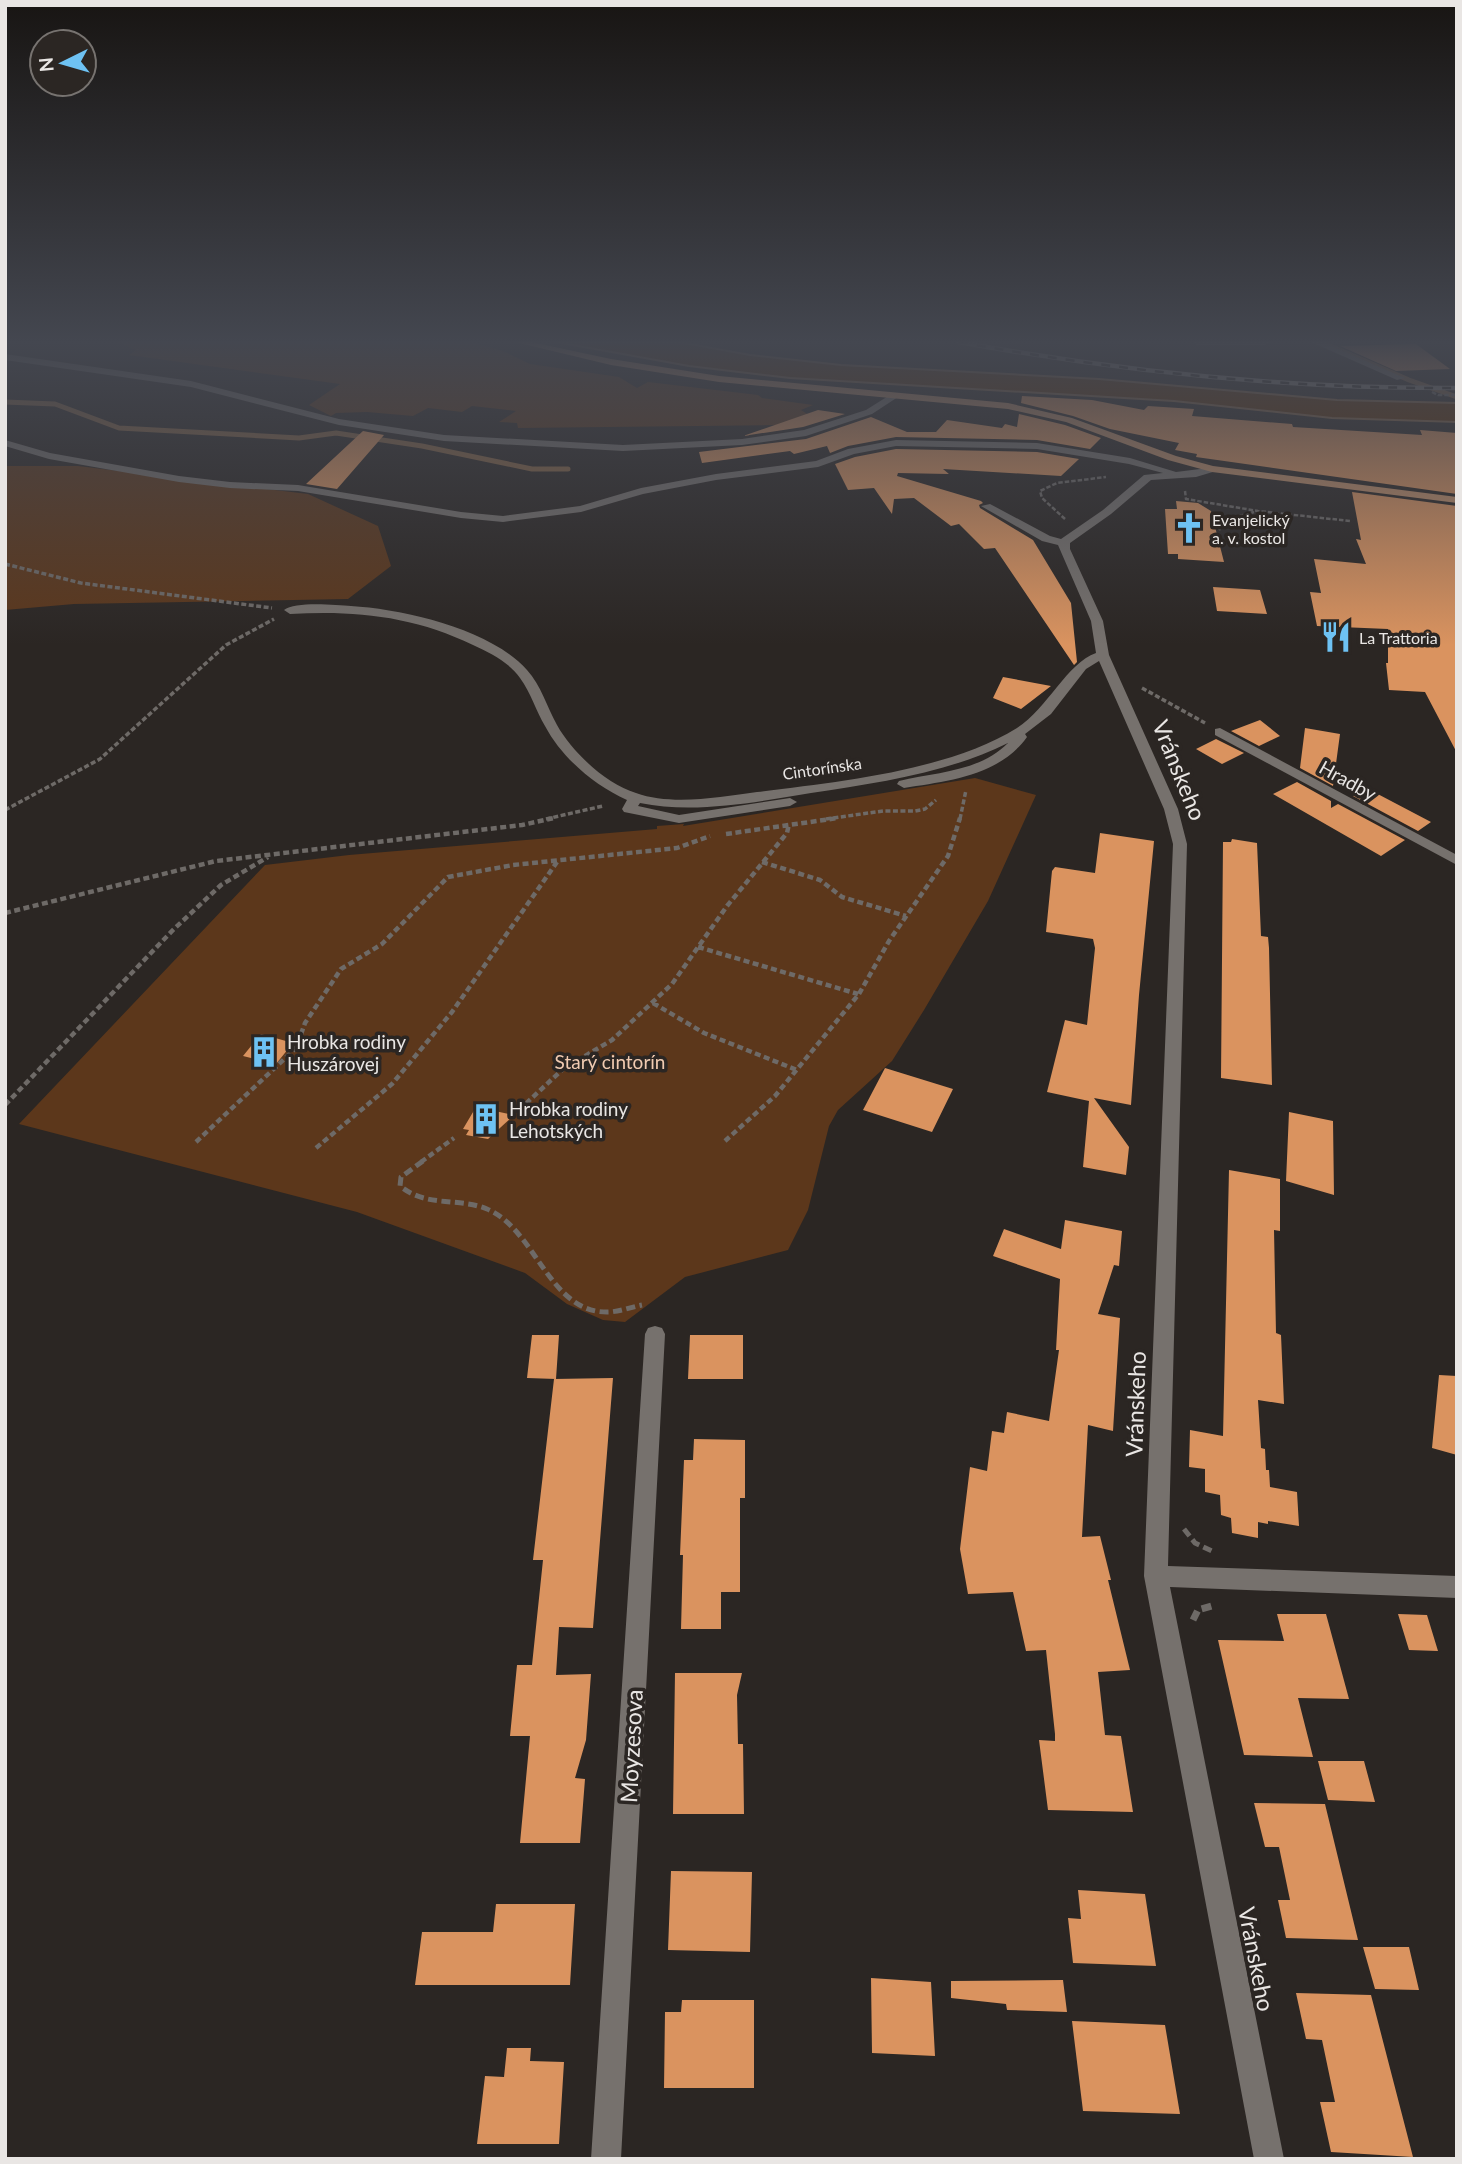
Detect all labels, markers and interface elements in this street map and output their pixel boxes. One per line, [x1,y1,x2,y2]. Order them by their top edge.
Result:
north arrow [28,28,98,98]
text: N [33,56,58,73]
place label: Evanjelický a. v. kostol [1212,510,1291,547]
church icon: Evanjelický a. v. kostol [1172,511,1206,545]
restaurant icon: La Trattoria [1319,620,1353,654]
place label: La Trattoria [1359,628,1438,647]
street label: Vránskeho [1147,716,1213,824]
street label: Cintorínska [781,753,863,783]
street label: Hradby [1316,755,1381,805]
place label: Hrobka rodiny Huszárovej [287,1030,406,1075]
building icon: Hrobka rodiny Huszárovej [247,1035,281,1069]
park label: Starý cintorín [555,1050,665,1073]
place label: Hrobka rodiny Lehotských [509,1097,628,1142]
building icon: Hrobka rodiny Lehotských [469,1102,503,1136]
street label: Vránskeho [1119,1351,1151,1457]
street label: Moyzesova [614,1689,648,1803]
street label: Vránskeho [1233,1904,1281,2014]

